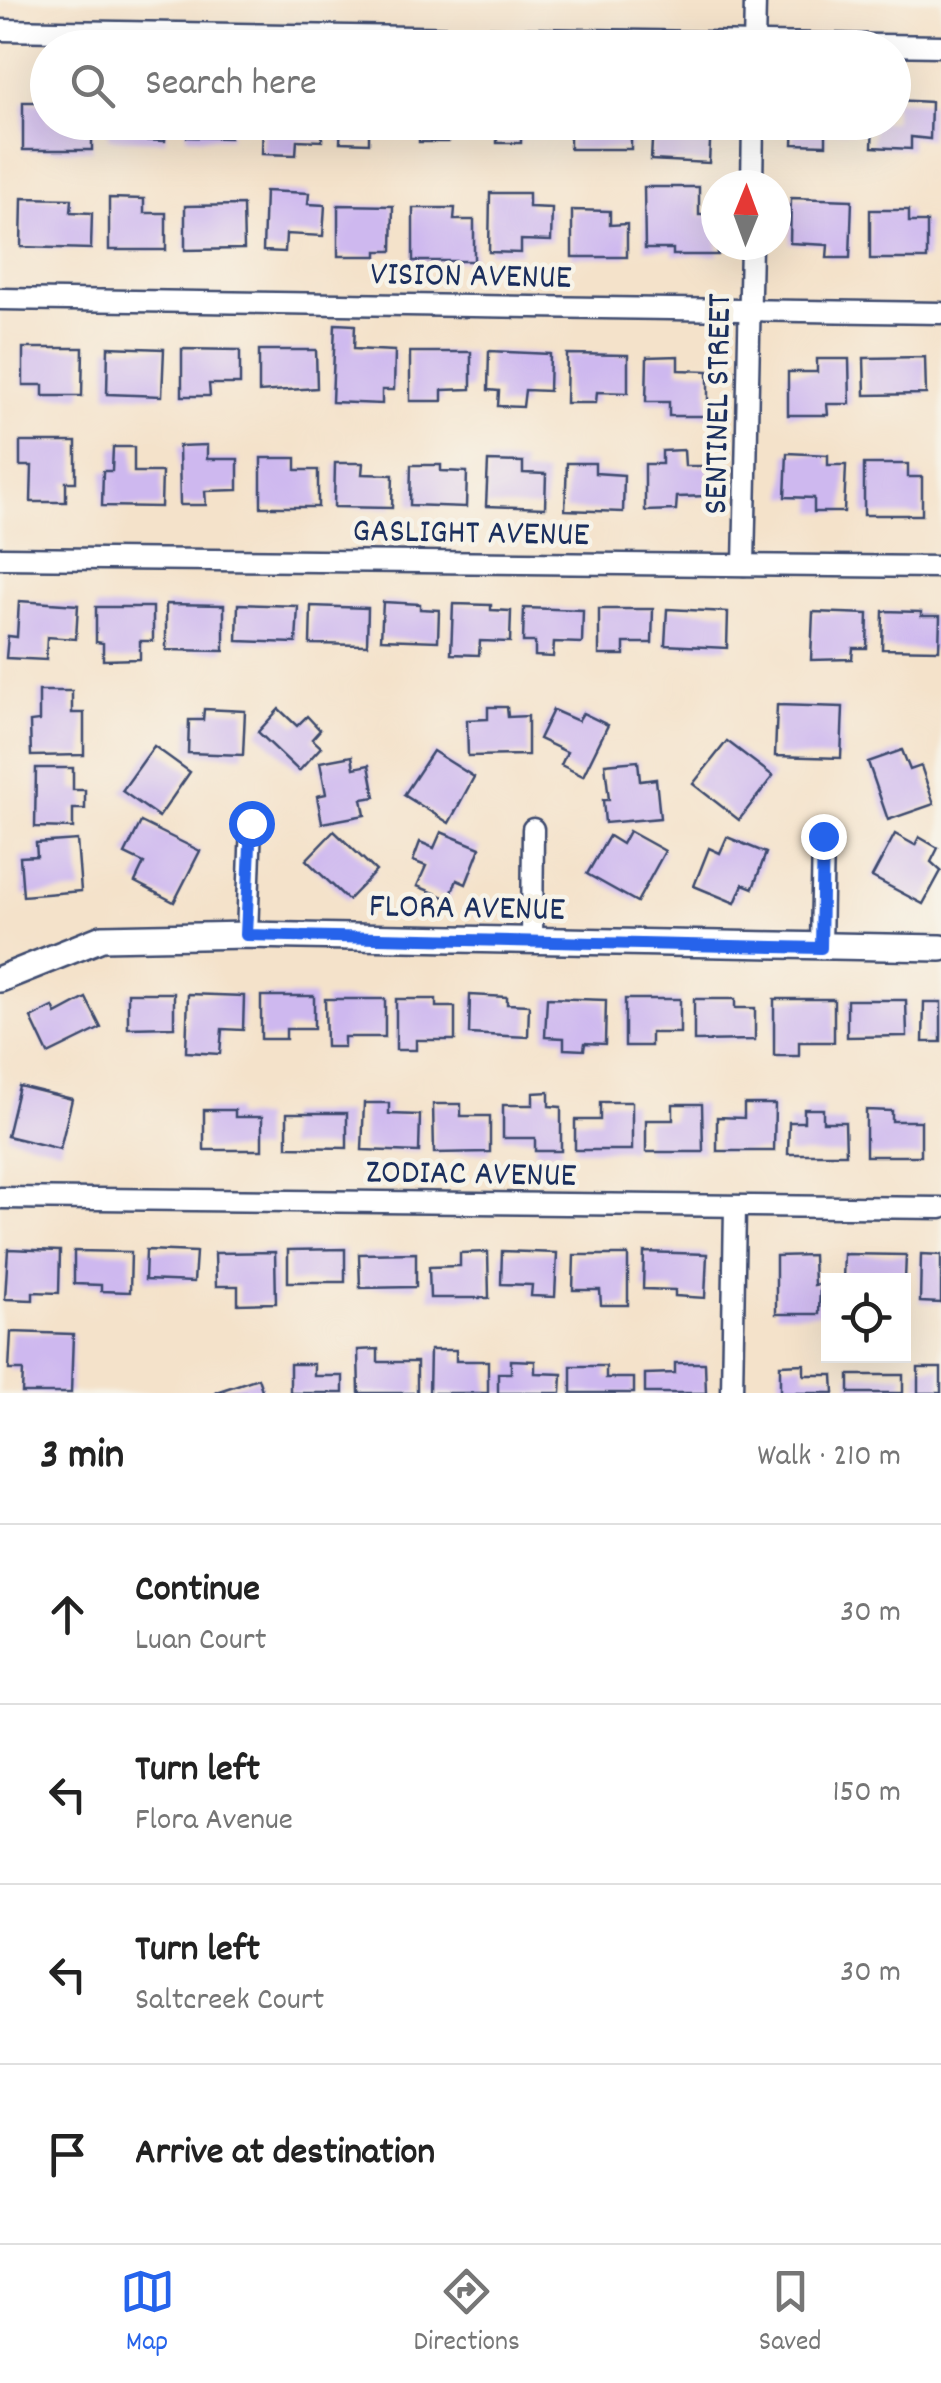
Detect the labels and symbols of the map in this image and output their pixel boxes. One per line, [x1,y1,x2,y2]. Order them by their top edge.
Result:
north arrow [701,170,791,260]
street label: VISION AVENUE [370,251,572,305]
street label: SENTINEL STREET [693,293,747,515]
street label: GASLIGHT AVENUE [352,508,590,562]
route start [229,801,275,847]
route end [801,814,847,860]
street label: FLORA AVENUE [368,883,565,937]
street label: ZODIAC AVENUE [365,1149,577,1203]

